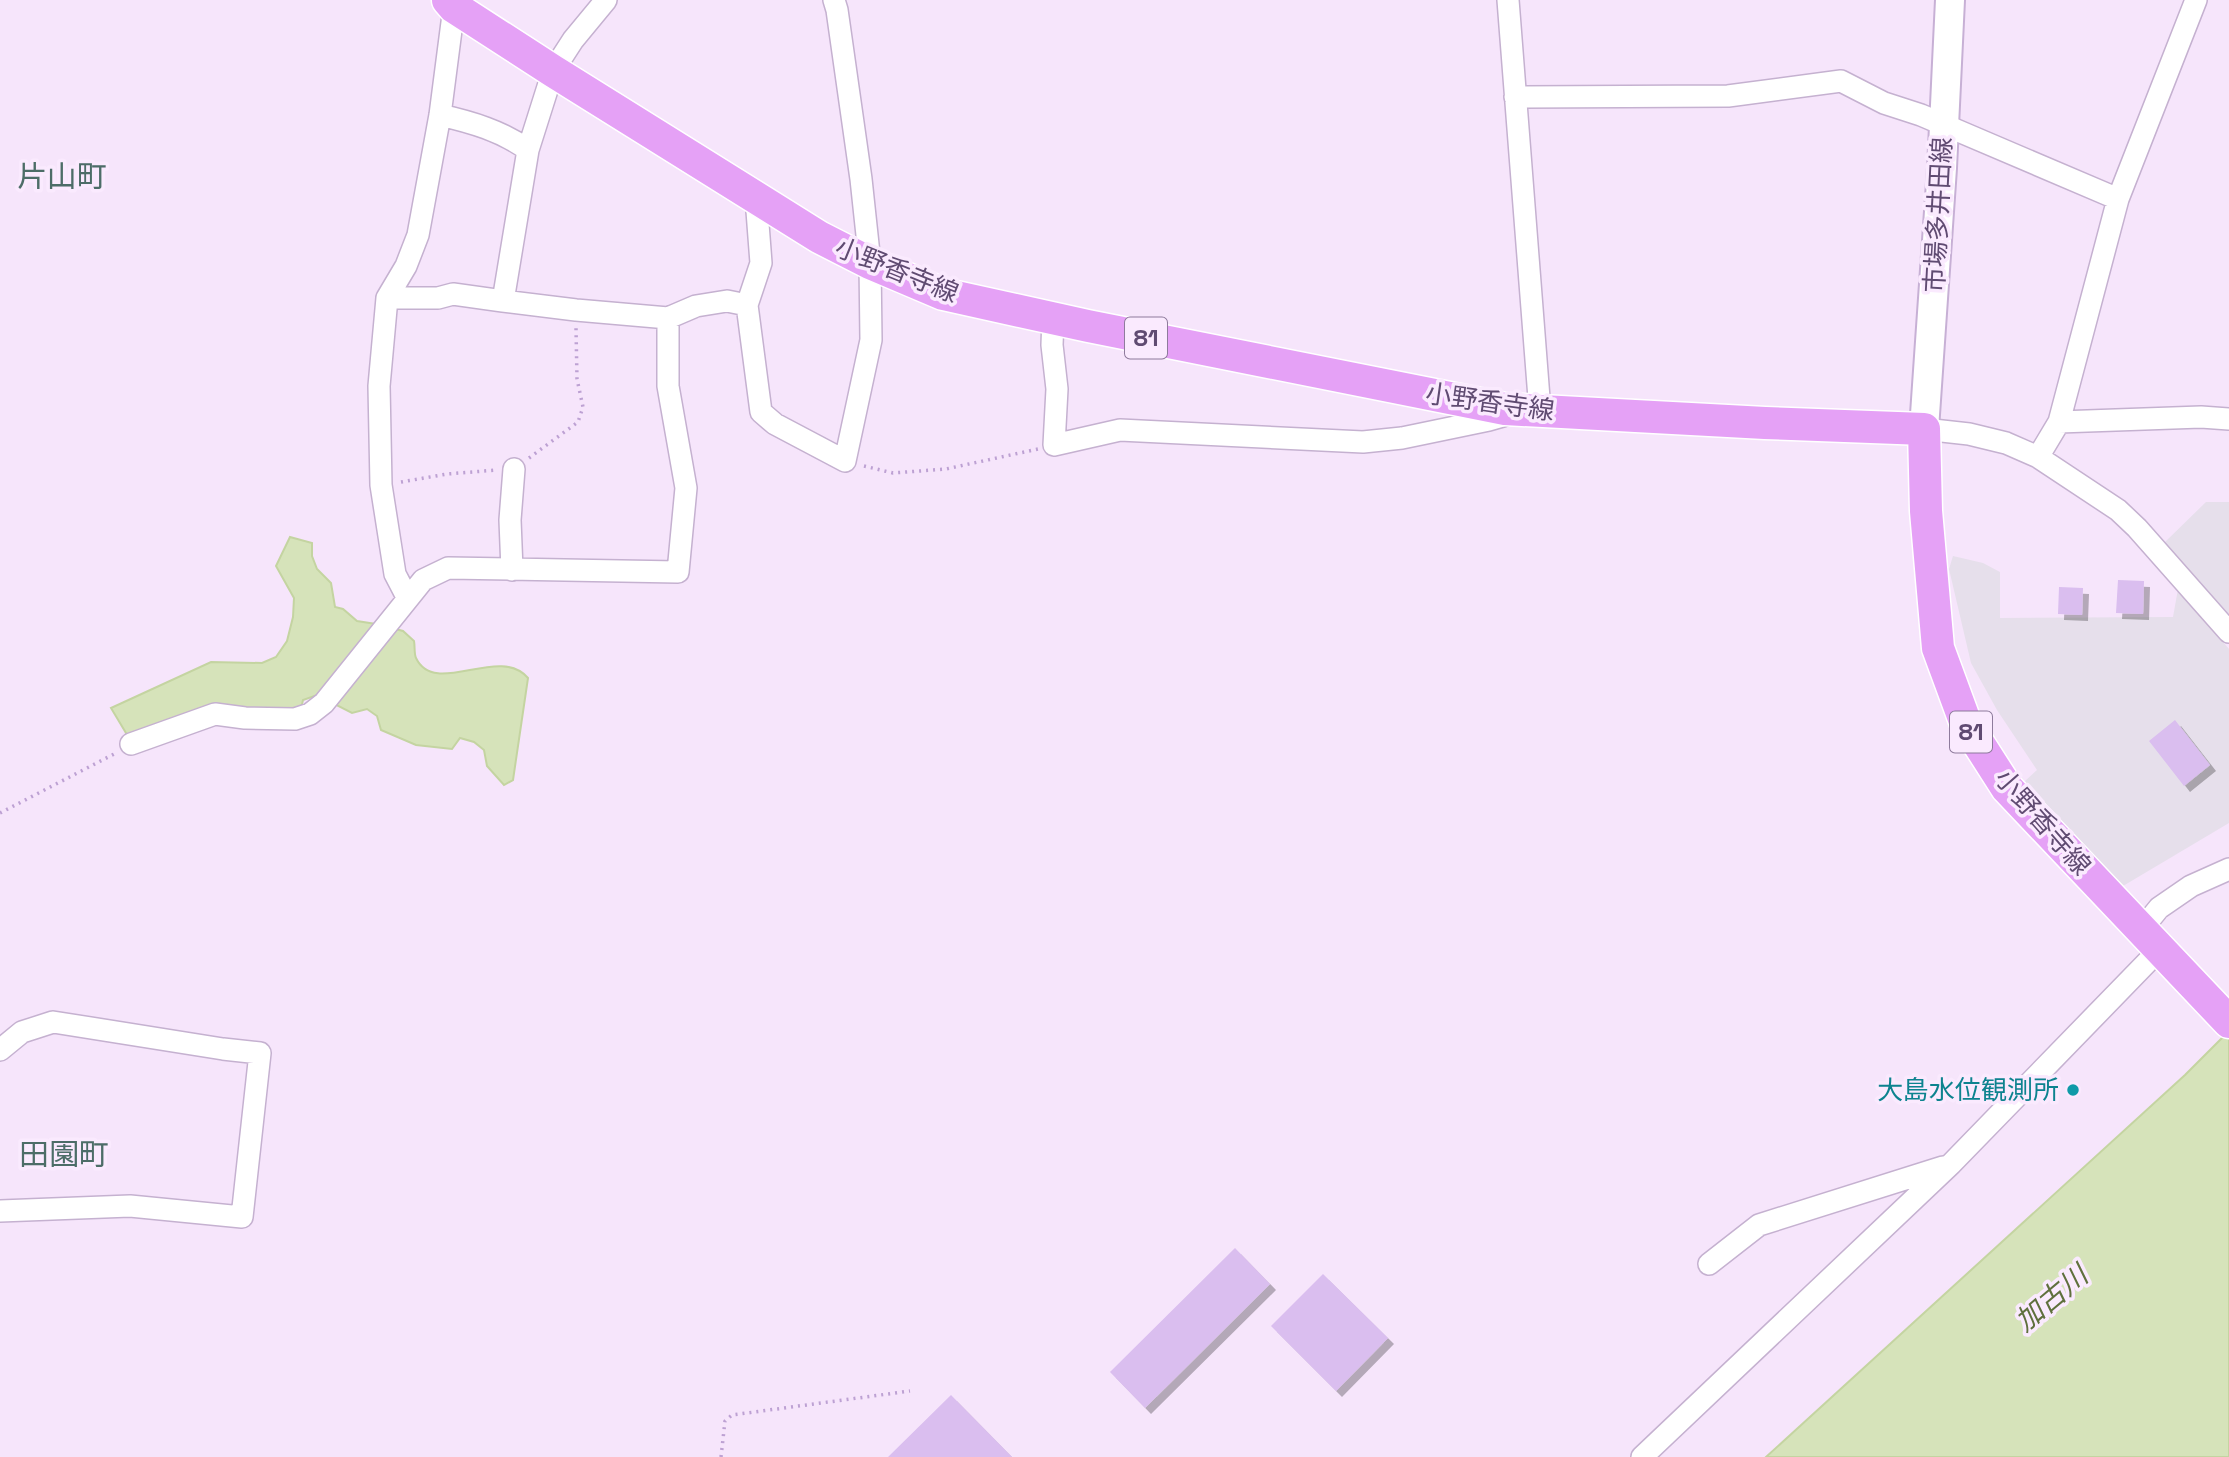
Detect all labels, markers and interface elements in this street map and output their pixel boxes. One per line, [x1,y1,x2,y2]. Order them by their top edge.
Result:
street label: 市場多井田線 [1917,136,1959,294]
district label: 片山町 [17,157,107,196]
street label: 小野香寺線 [830,230,964,310]
road number: 81 [1125,318,1167,358]
street label: 小野香寺線 [1423,376,1557,428]
road number: 81 [1950,712,1992,752]
street label: 小野香寺線 [1988,762,2098,882]
place label: 大島水位観測所 [1877,1073,2059,1107]
marker: 大島水位観測所 [2065,1082,2081,1098]
district label: 田園町 [19,1135,109,1174]
water label: 加古川 [2007,1255,2097,1339]

